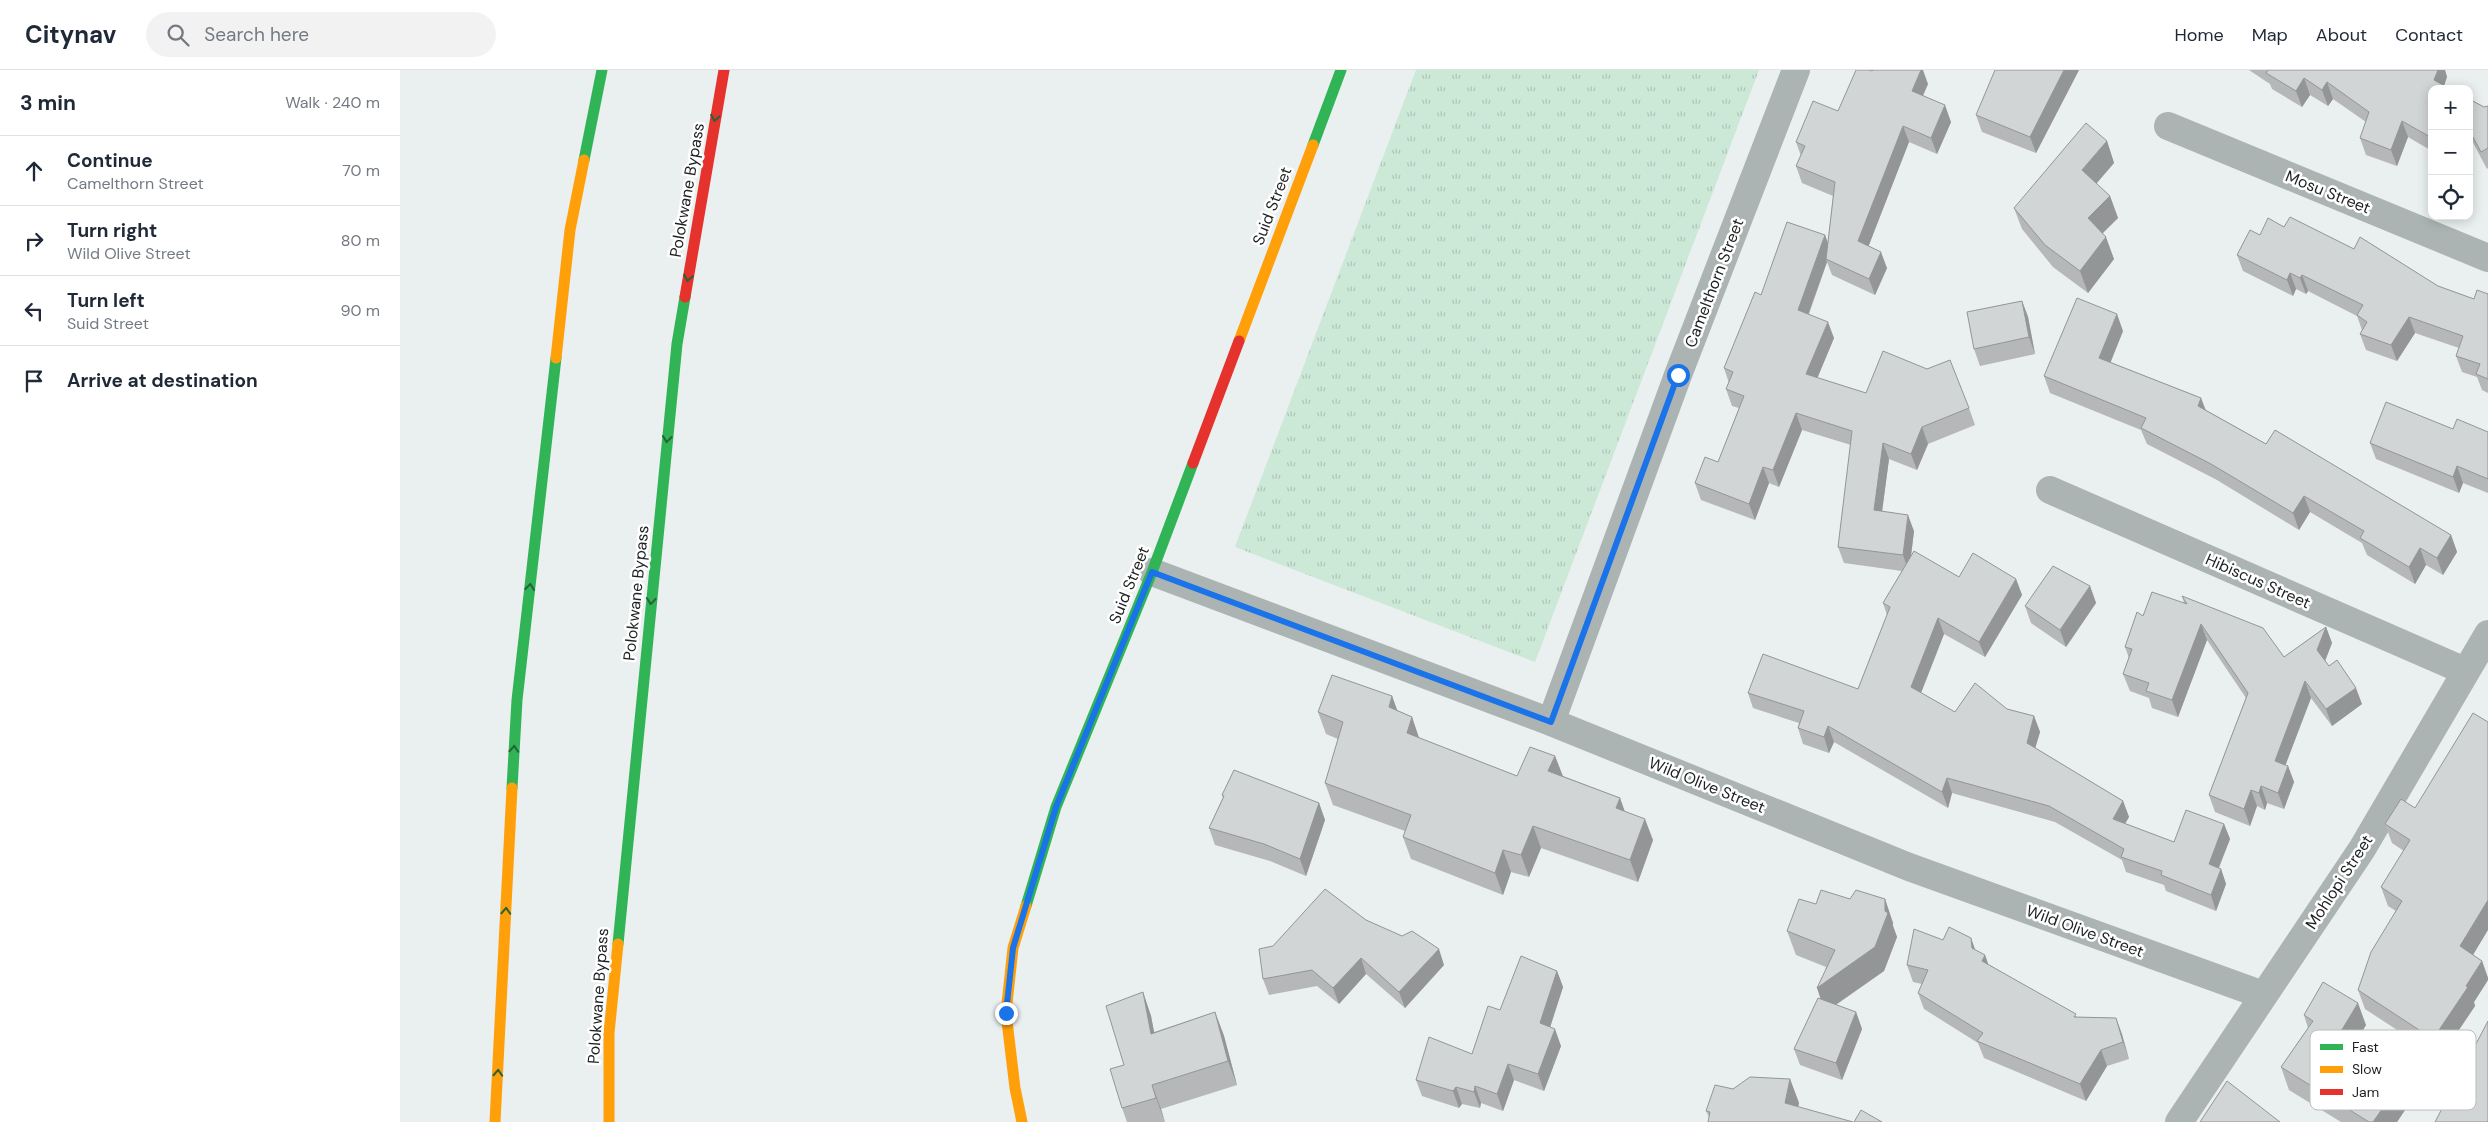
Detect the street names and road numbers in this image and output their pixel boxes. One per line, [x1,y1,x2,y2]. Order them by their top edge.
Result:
street label: Polokwane Bypass [665,121,709,259]
street label: Suid Street [1248,164,1296,248]
street label: Mosu Street [2282,165,2374,219]
street label: Camelthorn Street [1680,215,1748,351]
street label: Polokwane Bypass [618,524,654,662]
street label: Suid Street [1104,543,1154,627]
street label: Hibiscus Street [2202,549,2314,613]
street label: Wild Olive Street [1646,752,1768,818]
street label: Mohlopi Street [2301,831,2377,933]
street label: Wild Olive Street [2023,900,2147,962]
street label: Polokwane Bypass [583,927,613,1065]

